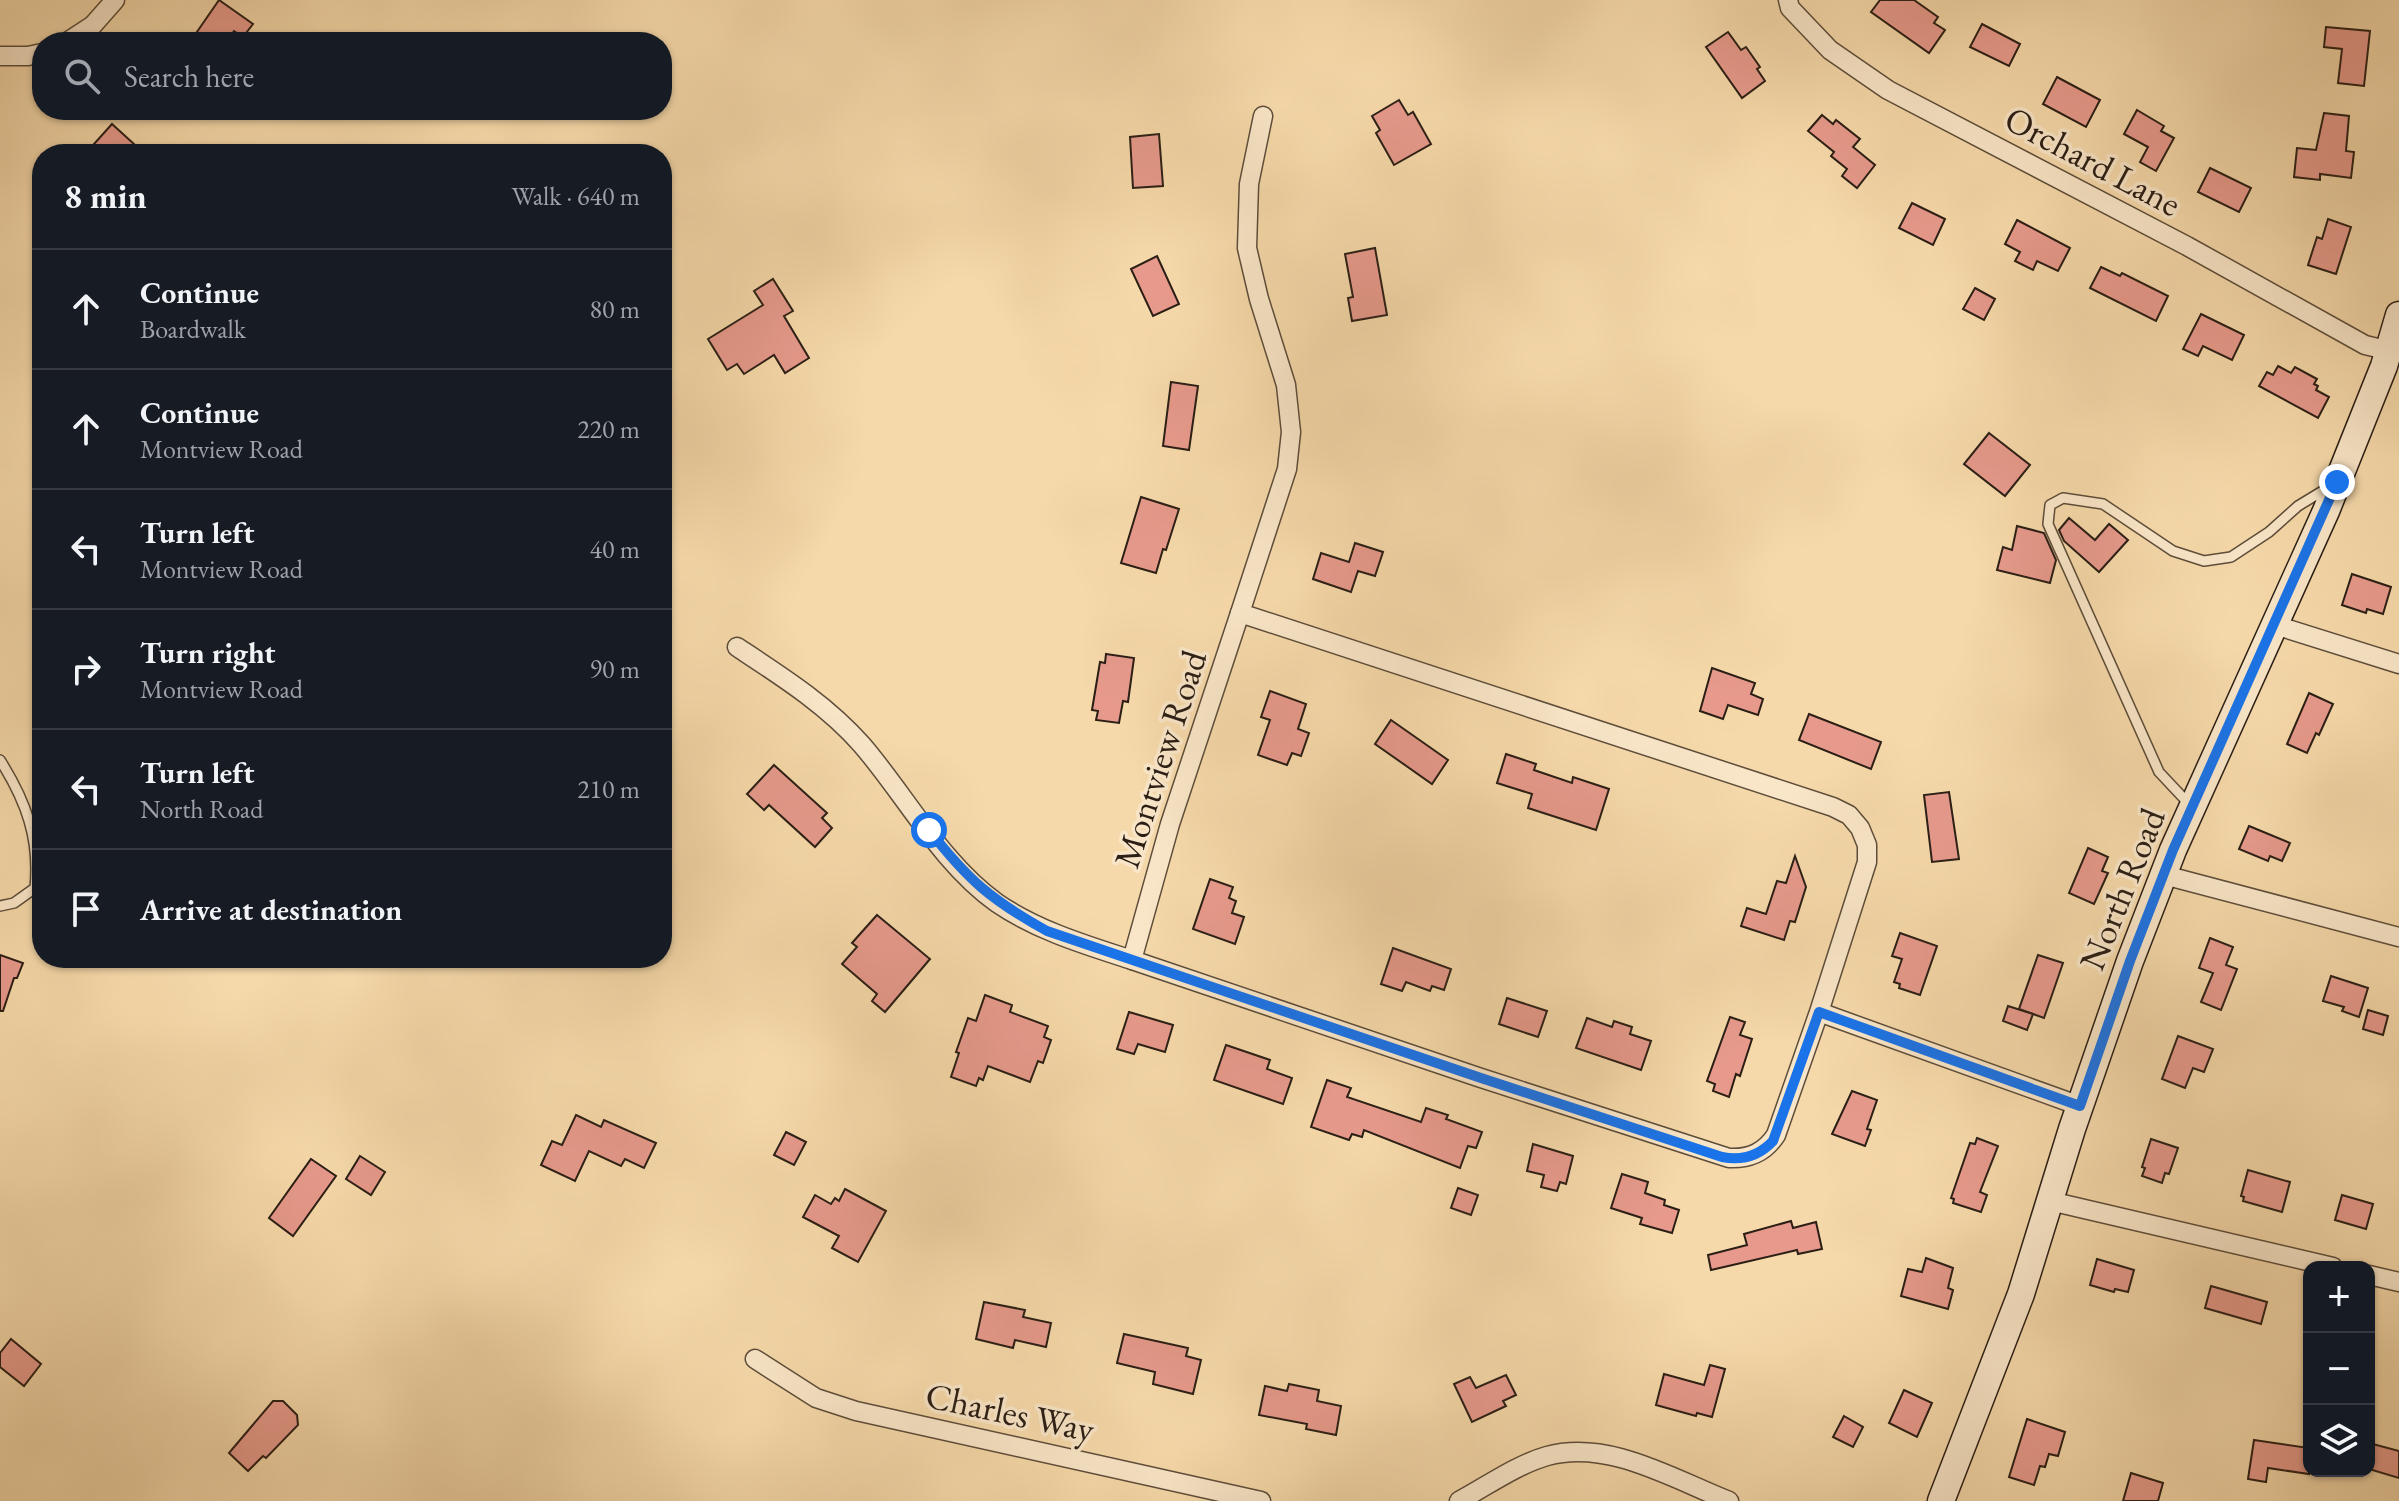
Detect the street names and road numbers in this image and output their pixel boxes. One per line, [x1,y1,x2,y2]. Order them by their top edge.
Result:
street label: Orchard Lane [1997,95,2189,227]
street label: Montview Road [1103,644,1217,874]
street label: North Road [2068,800,2176,977]
street label: Charles Way [921,1371,1099,1453]

